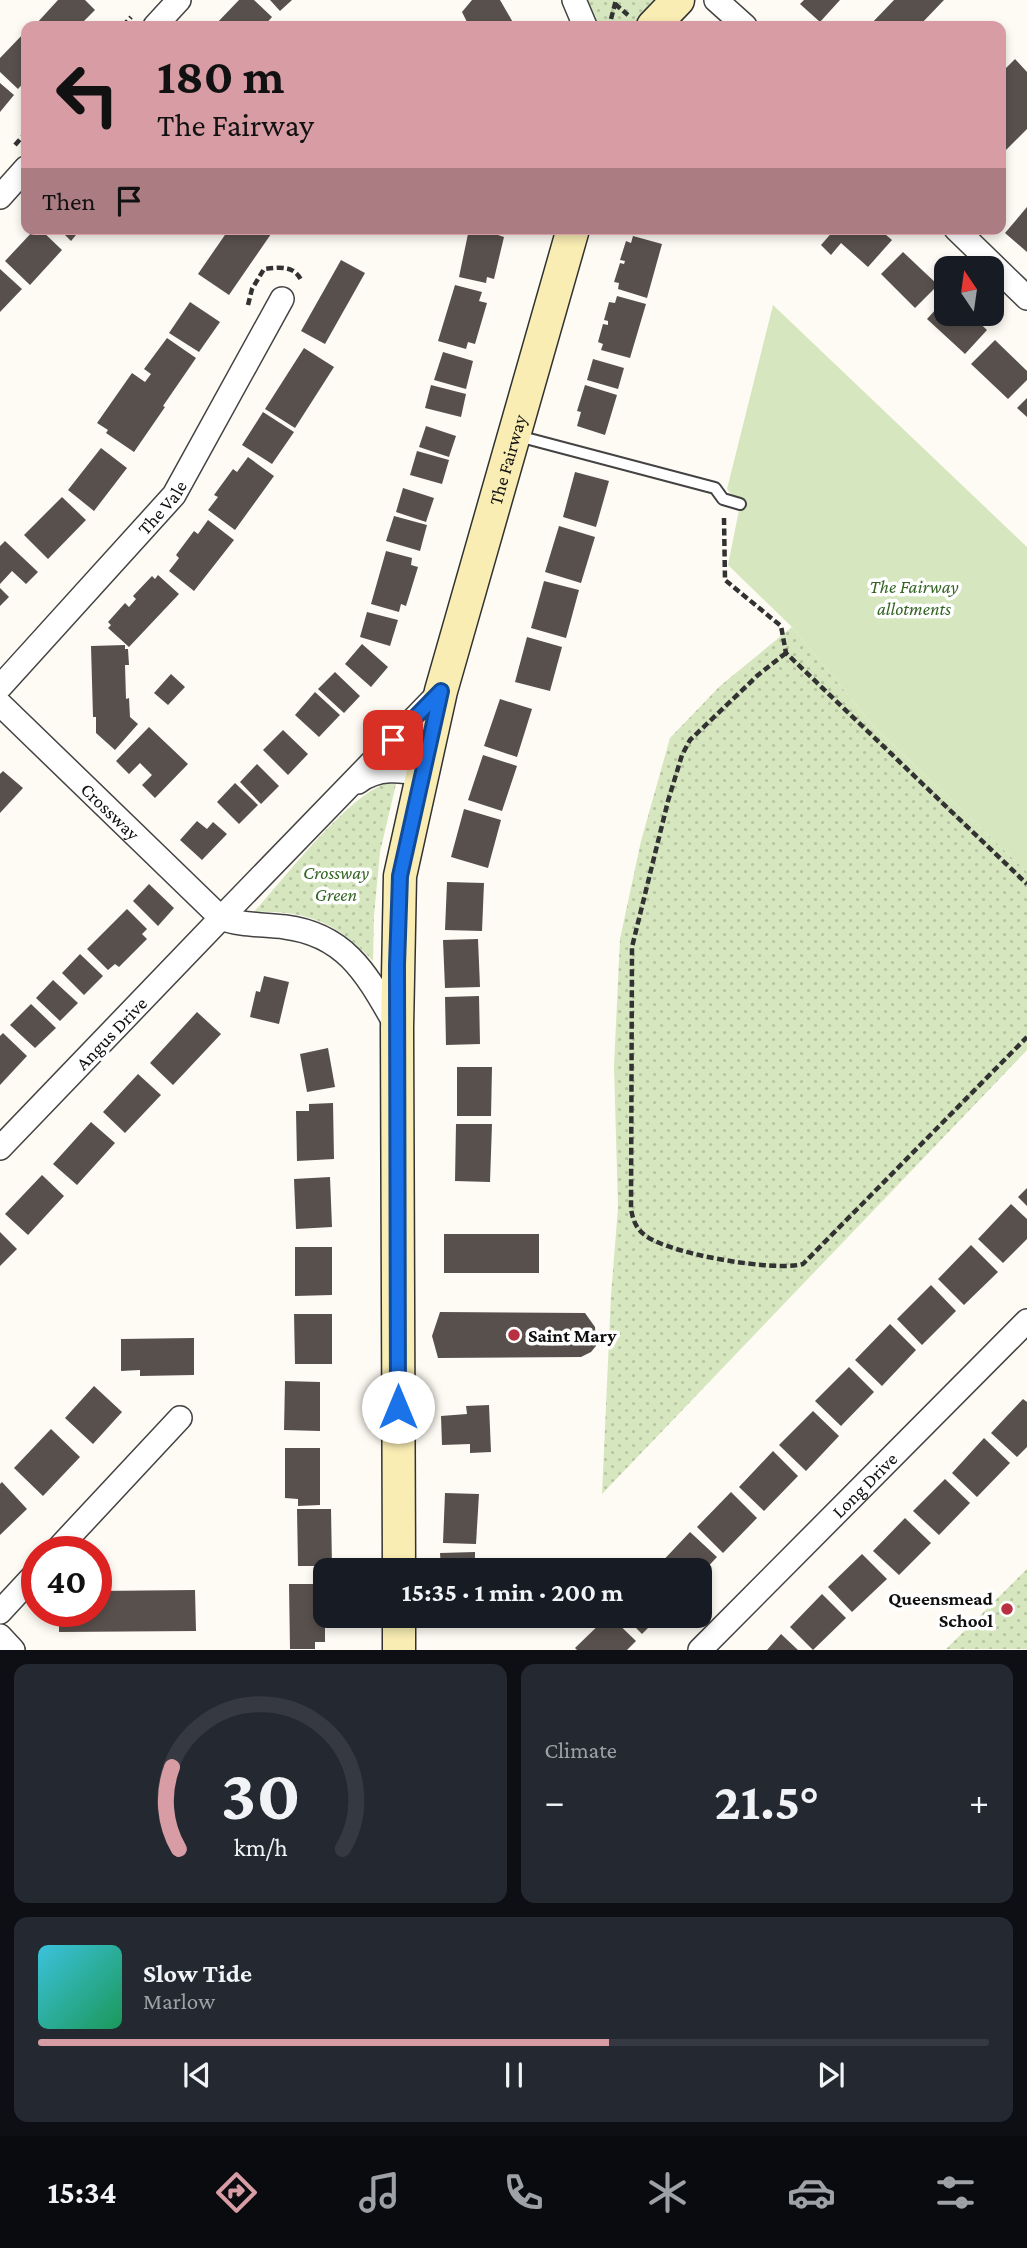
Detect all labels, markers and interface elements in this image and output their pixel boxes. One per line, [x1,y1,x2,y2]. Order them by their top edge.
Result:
icon: left [42,49,133,140]
text: 180 m [157,49,285,104]
text: The Fairway [157,107,314,143]
icon: arrive [110,182,148,220]
text: Then [42,187,96,216]
north arrow [934,256,1004,326]
map controls [934,256,1004,326]
street label: The Fairway [485,412,531,508]
street label: The Vale [133,477,191,539]
park label: The Fairway allotments [869,576,959,619]
pin [363,710,423,770]
icon: arrive [374,721,412,759]
street label: Crossway [77,778,144,845]
park label: Crossway Green [303,862,369,905]
street label: Angus Drive [72,993,151,1074]
place label: Saint Mary [528,1325,617,1346]
marker: Saint Mary [506,1327,522,1343]
position arrow [361,1370,435,1444]
street label: Long Drive [828,1448,901,1522]
speed limit sign: 40 [21,1536,112,1627]
text: 15:35 · 1 min · 200 m [402,1578,623,1607]
place label: Queensmead School [888,1588,994,1631]
marker: Queensmead School [999,1601,1015,1617]
text: Climate [545,1737,617,1763]
text: 30 [220,1755,300,1836]
text: 21.5° [714,1772,819,1830]
text: − [545,1780,565,1822]
text: + [969,1780,989,1822]
text: km/h [233,1834,287,1861]
text: Slow Tide [143,1959,252,1988]
text: Marlow [143,1988,215,2014]
icon: previous [178,2056,216,2094]
icon: pause [495,2056,533,2094]
icon: next [812,2056,850,2094]
icon: directions [212,2168,261,2217]
icon: music [355,2168,404,2217]
icon: phone [499,2168,548,2217]
icon: climate [643,2168,692,2217]
icon: car [787,2168,836,2217]
icon: filters [931,2168,980,2217]
text: 15:34 [47,2174,117,2210]

